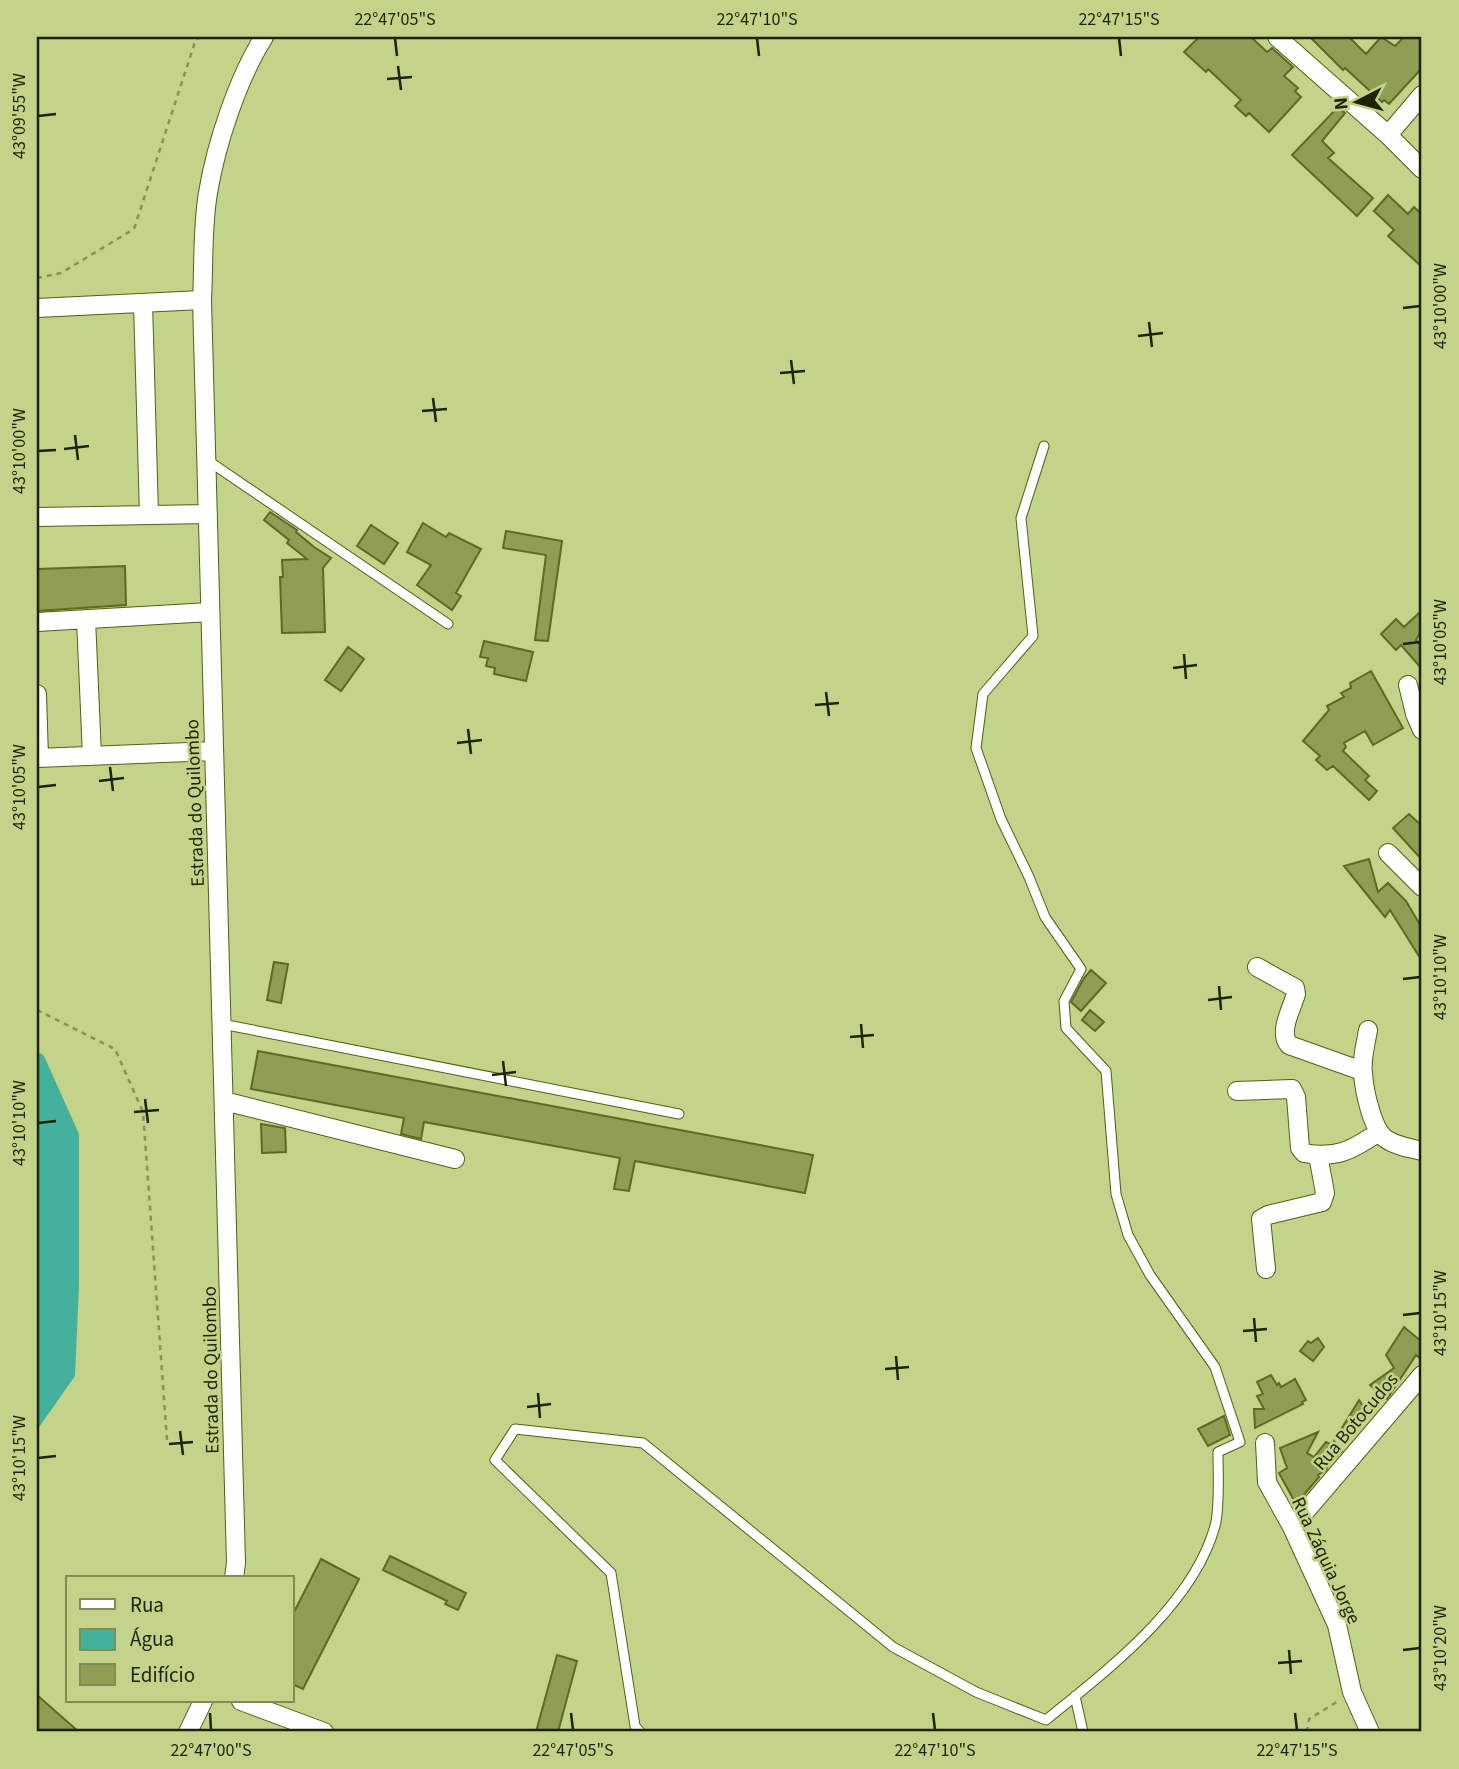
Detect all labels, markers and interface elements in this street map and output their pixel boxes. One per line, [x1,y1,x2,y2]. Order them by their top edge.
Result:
text: 22°47'05"S [354,7,436,32]
text: 22°47'10"S [716,7,798,32]
text: 22°47'15"S [1078,7,1160,32]
north arrow [1322,66,1392,136]
text: 43°09'55"W [7,73,32,159]
text: N [1327,96,1356,111]
text: 43°10'00"W [1428,263,1453,349]
text: 43°10'00"W [7,408,32,494]
text: 43°10'05"W [1428,599,1453,685]
street label: Estrada do Quilombo [179,719,212,887]
text: 43°10'05"W [7,744,32,830]
text: 43°10'10"W [1428,934,1453,1020]
text: 43°10'10"W [7,1080,32,1166]
text: 43°10'15"W [1428,1270,1453,1356]
street label: Estrada do Quilombo [197,1286,226,1454]
street label: Rua Botocudos [1307,1367,1405,1477]
text: 43°10'15"W [7,1415,32,1501]
street label: Rua Záquia Jorge [1284,1493,1367,1629]
legend [66,1576,294,1702]
text: Rua [130,1590,164,1620]
text: 43°10'20"W [1428,1605,1453,1691]
text: Água [130,1624,174,1654]
text: Edifício [130,1660,195,1690]
text: 22°47'00"S [170,1738,252,1763]
text: 22°47'05"S [532,1738,614,1763]
text: 22°47'10"S [894,1738,976,1763]
text: 22°47'15"S [1256,1738,1338,1763]

